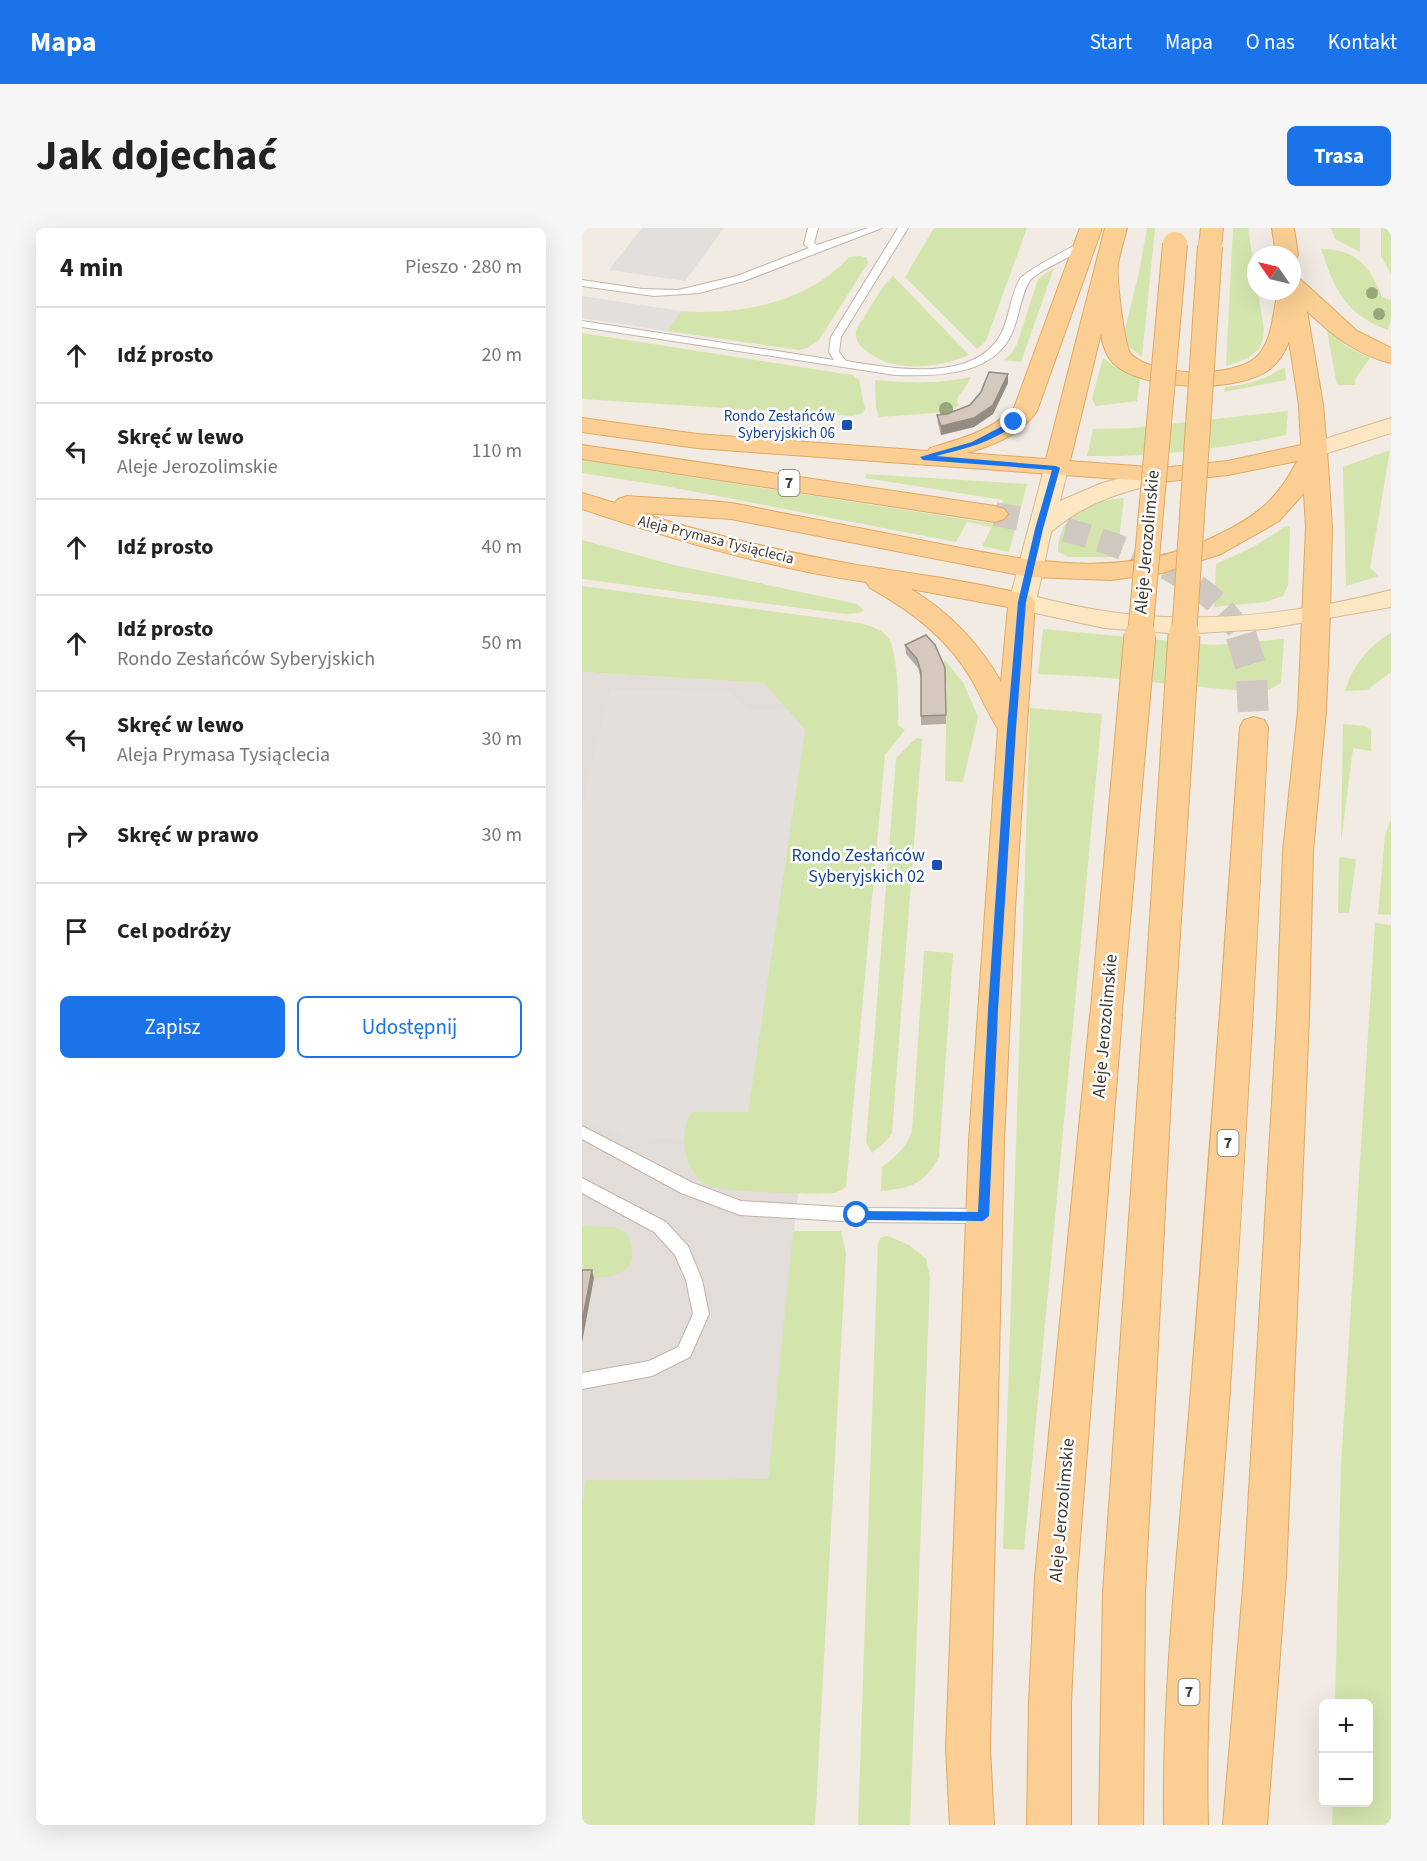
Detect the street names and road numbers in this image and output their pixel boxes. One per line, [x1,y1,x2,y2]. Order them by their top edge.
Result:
street label: Aleje Jerozolimskie [1128,469,1166,615]
road number: 7 [778,470,800,496]
street label: Aleja Prymasa Tysiąclecia [636,510,796,570]
street label: Aleje Jerozolimskie [1086,953,1124,1099]
road number: 7 [1218,1130,1238,1156]
street label: Aleje Jerozolimskie [1043,1437,1081,1583]
road number: 7 [1178,1679,1200,1705]

